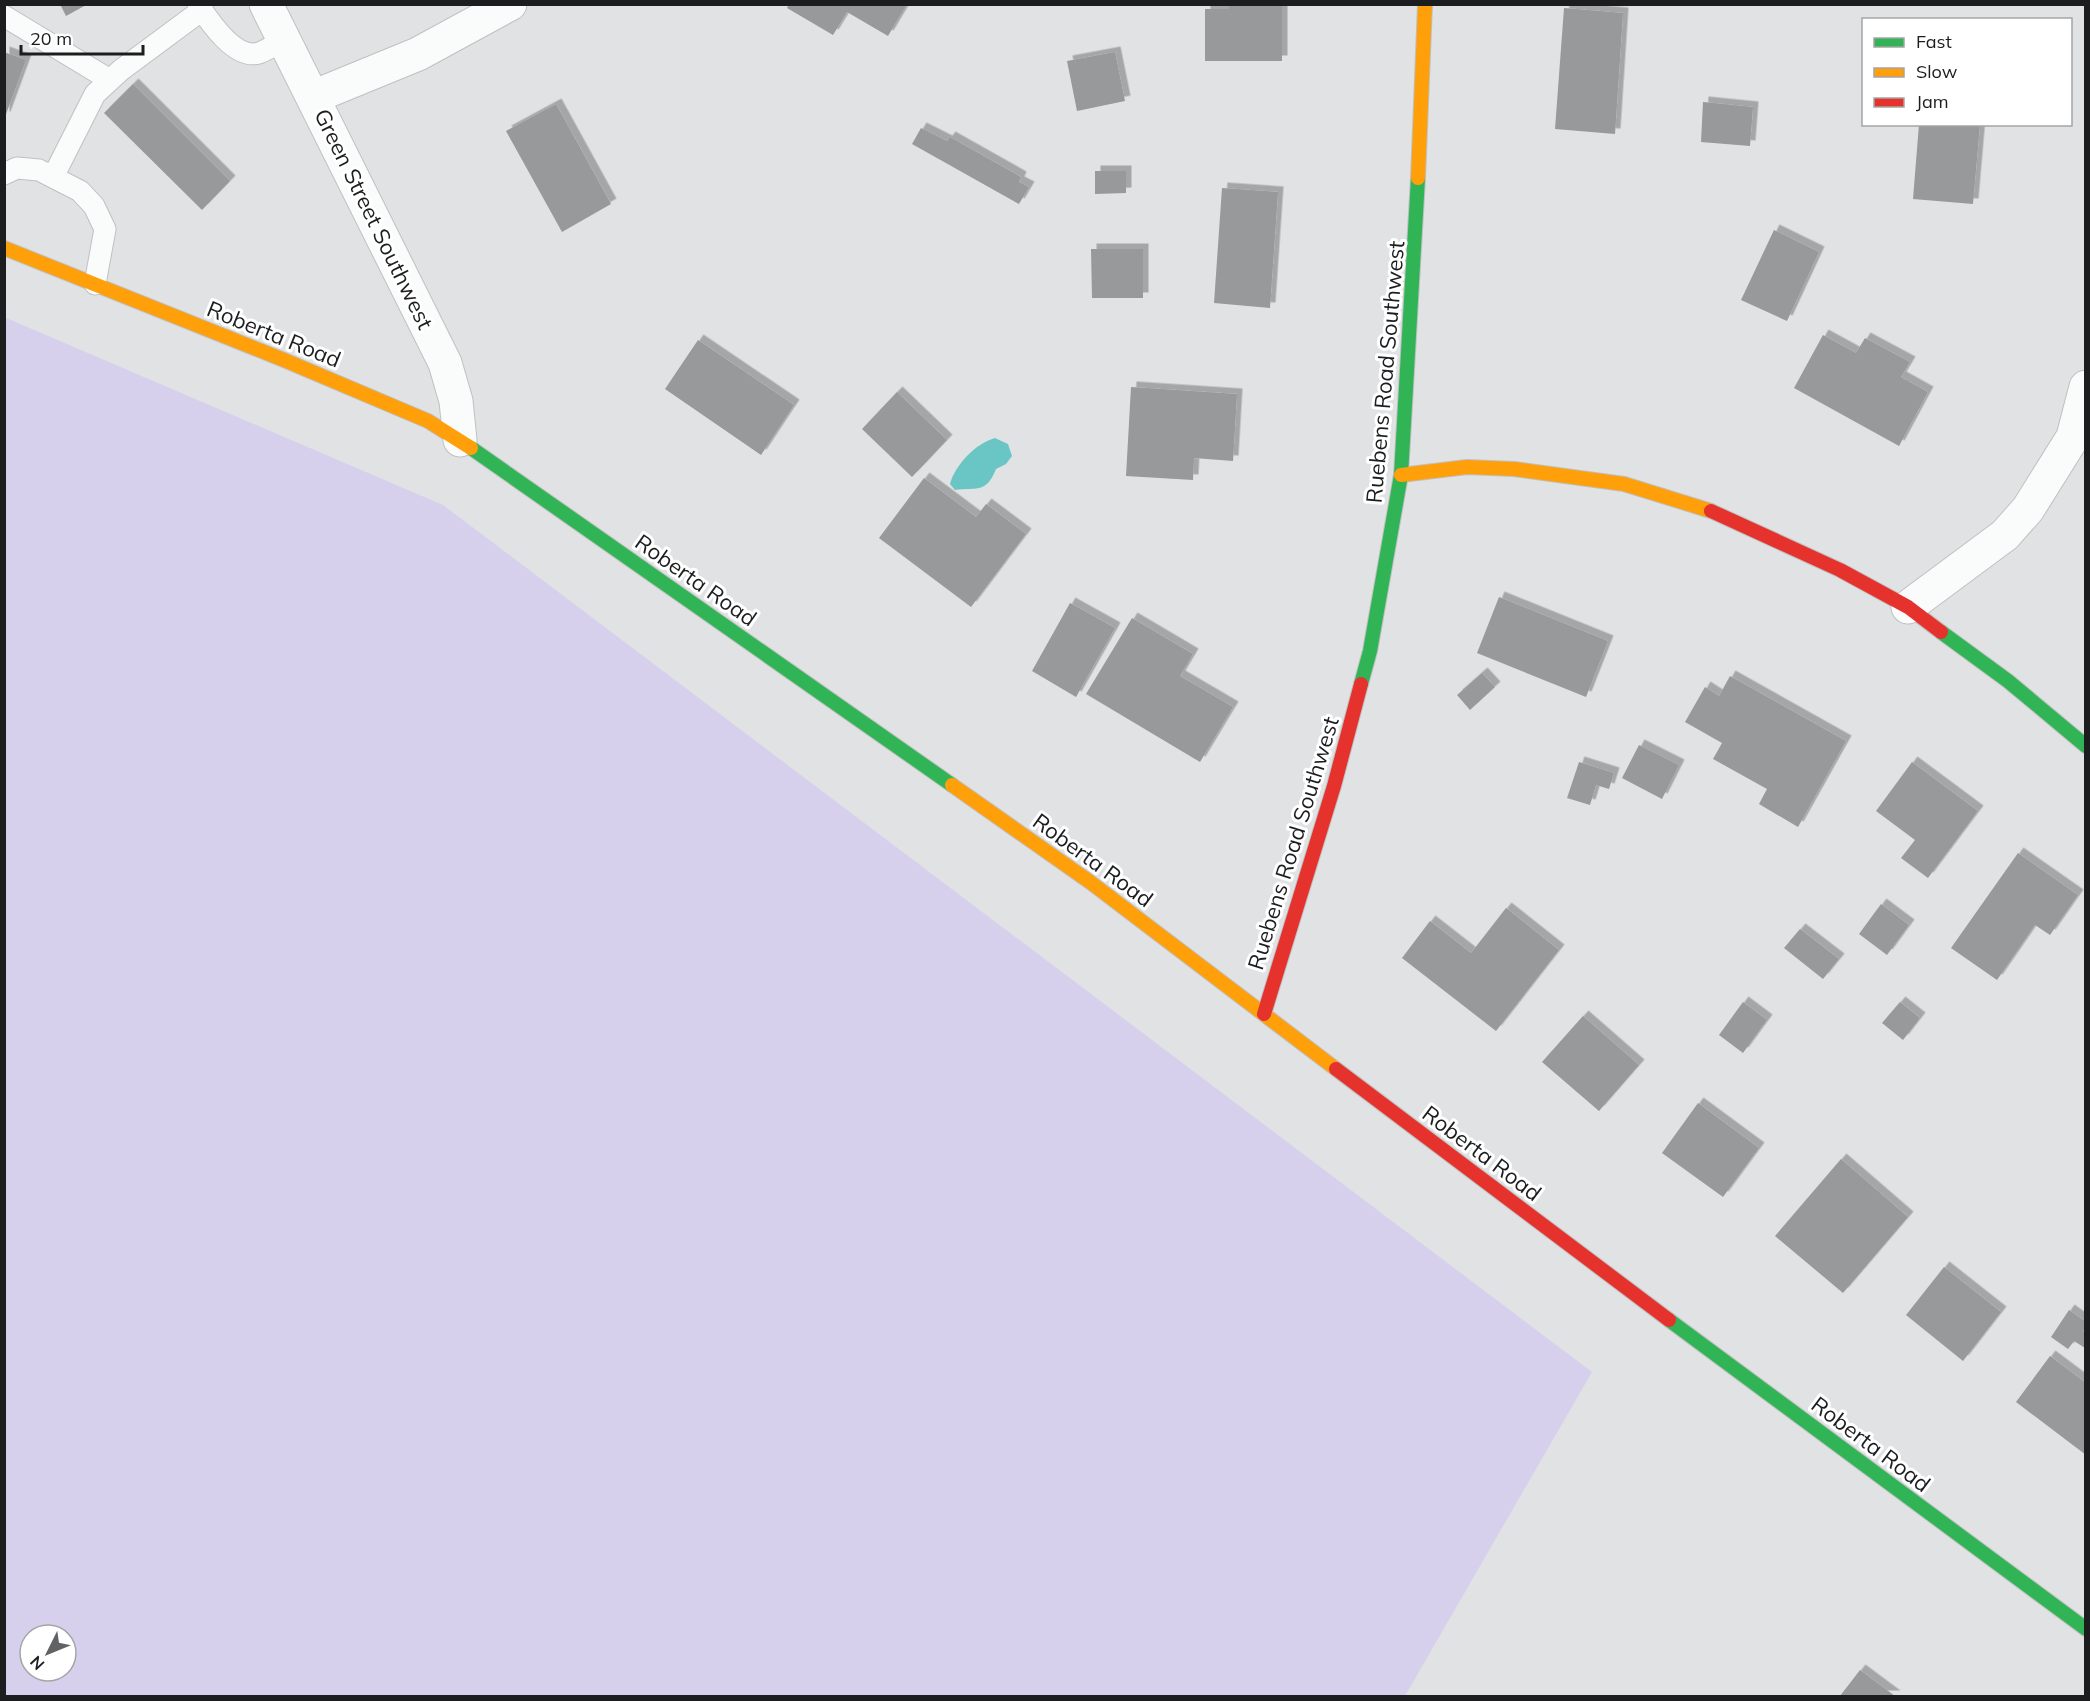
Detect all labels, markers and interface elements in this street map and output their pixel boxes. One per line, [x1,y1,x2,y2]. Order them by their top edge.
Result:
scale bar [21,18,142,56]
legend [1862,18,2072,126]
text: 20 m [30,27,72,50]
text: Fast [1916,30,1952,53]
text: Slow [1916,60,1958,83]
text: Jam [1916,90,1949,113]
street label: Green Street Southwest [308,104,440,334]
street label: Ruebens Road Southwest [1360,239,1410,504]
street label: Roberta Road [203,294,345,374]
street label: Roberta Road [630,528,762,632]
street label: Ruebens Road Southwest [1241,713,1345,973]
street label: Roberta Road [1027,807,1159,913]
street label: Roberta Road [1417,1099,1547,1207]
street label: Roberta Road [1806,1390,1936,1498]
north arrow [18,1623,78,1683]
text: N [26,1652,48,1674]

